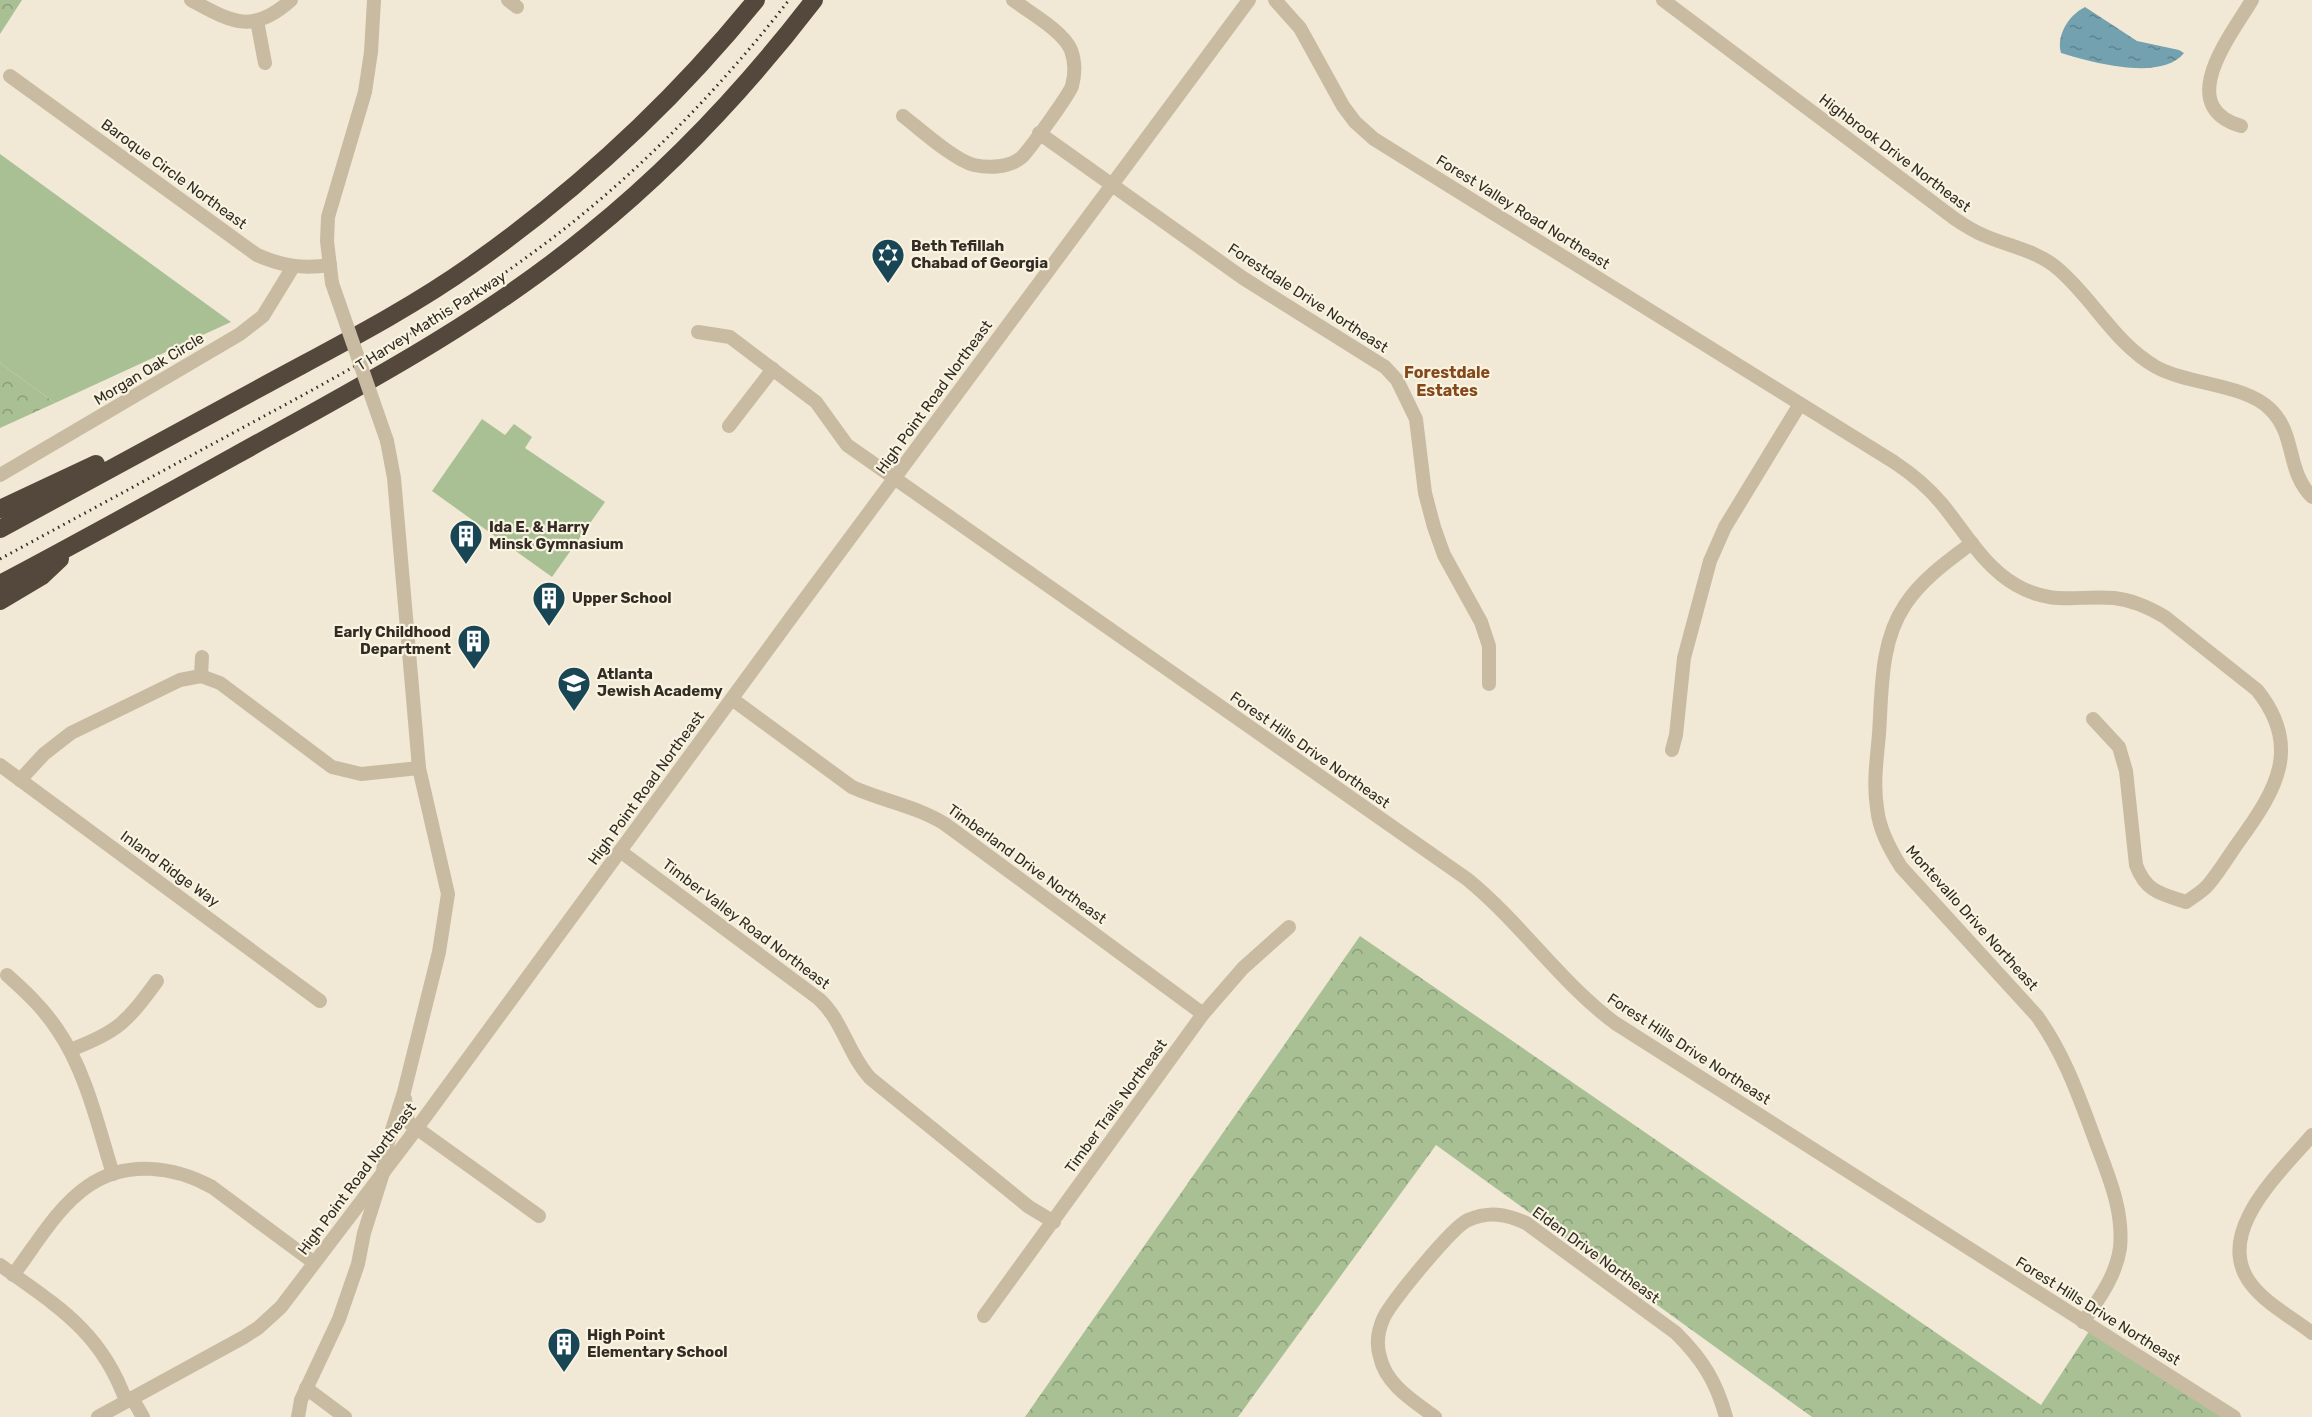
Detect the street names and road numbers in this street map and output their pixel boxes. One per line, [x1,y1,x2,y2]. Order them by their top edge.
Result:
street label: Highbrook Drive Northeast [1816,90,1974,216]
street label: Baroque Circle Northeast [98,115,250,233]
street label: Forest Valley Road Northeast [1433,151,1613,273]
street label: Forestdale Drive Northeast [1225,239,1392,357]
street label: T Harvey Mathis Parkway [353,267,509,375]
street label: High Point Road Northeast [872,317,996,477]
street label: Morgan Oak Circle [91,329,207,409]
street label: Forest Hills Drive Northeast [1227,688,1393,812]
street label: High Point Road Northeast [584,708,708,868]
street label: Timberland Drive Northeast [944,800,1110,928]
street label: Inland Ridge Way [117,827,223,911]
street label: Montevallo Drive Northeast [1902,842,2042,994]
street label: Timber Valley Road Northeast [659,855,833,993]
street label: Forest Hills Drive Northeast [1604,989,1774,1109]
street label: Timber Trails Northeast [1061,1035,1171,1177]
street label: High Point Road Northeast [294,1099,420,1259]
street label: Elden Drive Northeast [1529,1203,1663,1307]
street label: Forest Hills Drive Northeast [2012,1253,2184,1369]

